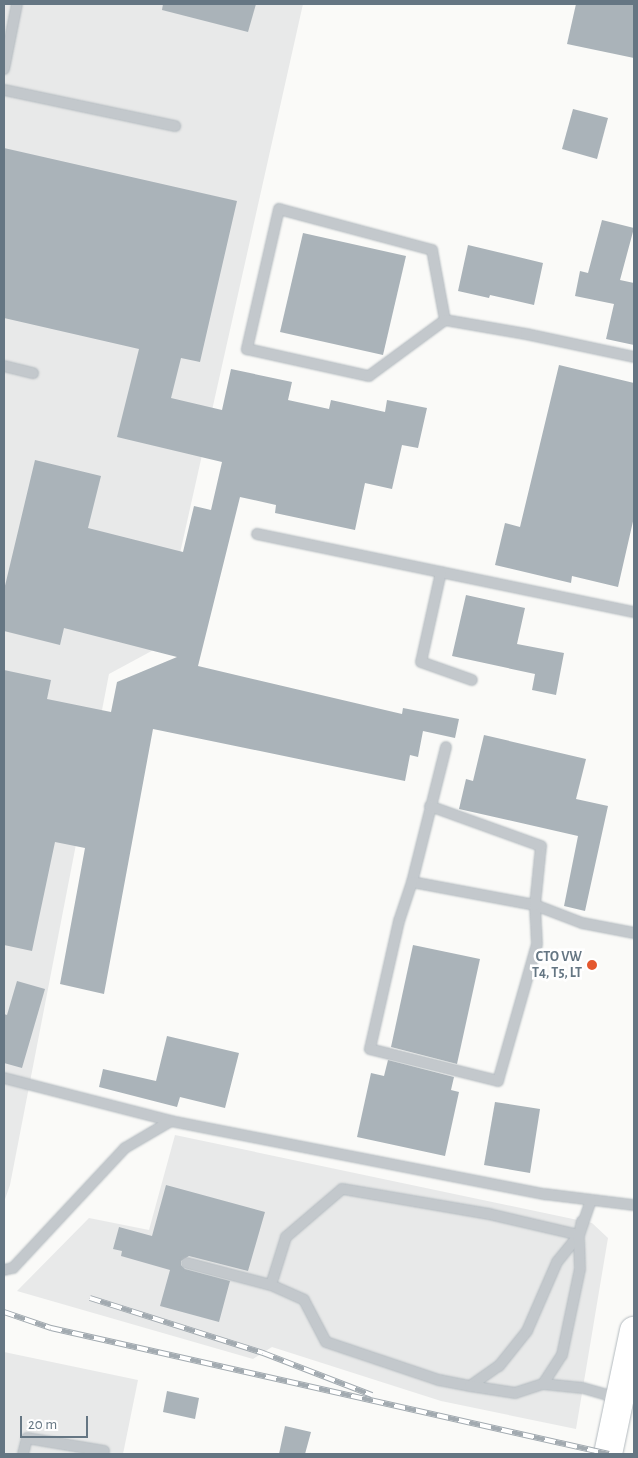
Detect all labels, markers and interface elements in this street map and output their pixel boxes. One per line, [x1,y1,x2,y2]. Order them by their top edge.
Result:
place label: СТО VW T4, T5, LT [532,949,582,982]
marker: СТО VW T4, T5, LT [586,959,598,971]
scale bar [22,1406,90,1438]
text: 20 m [28,1417,57,1432]

